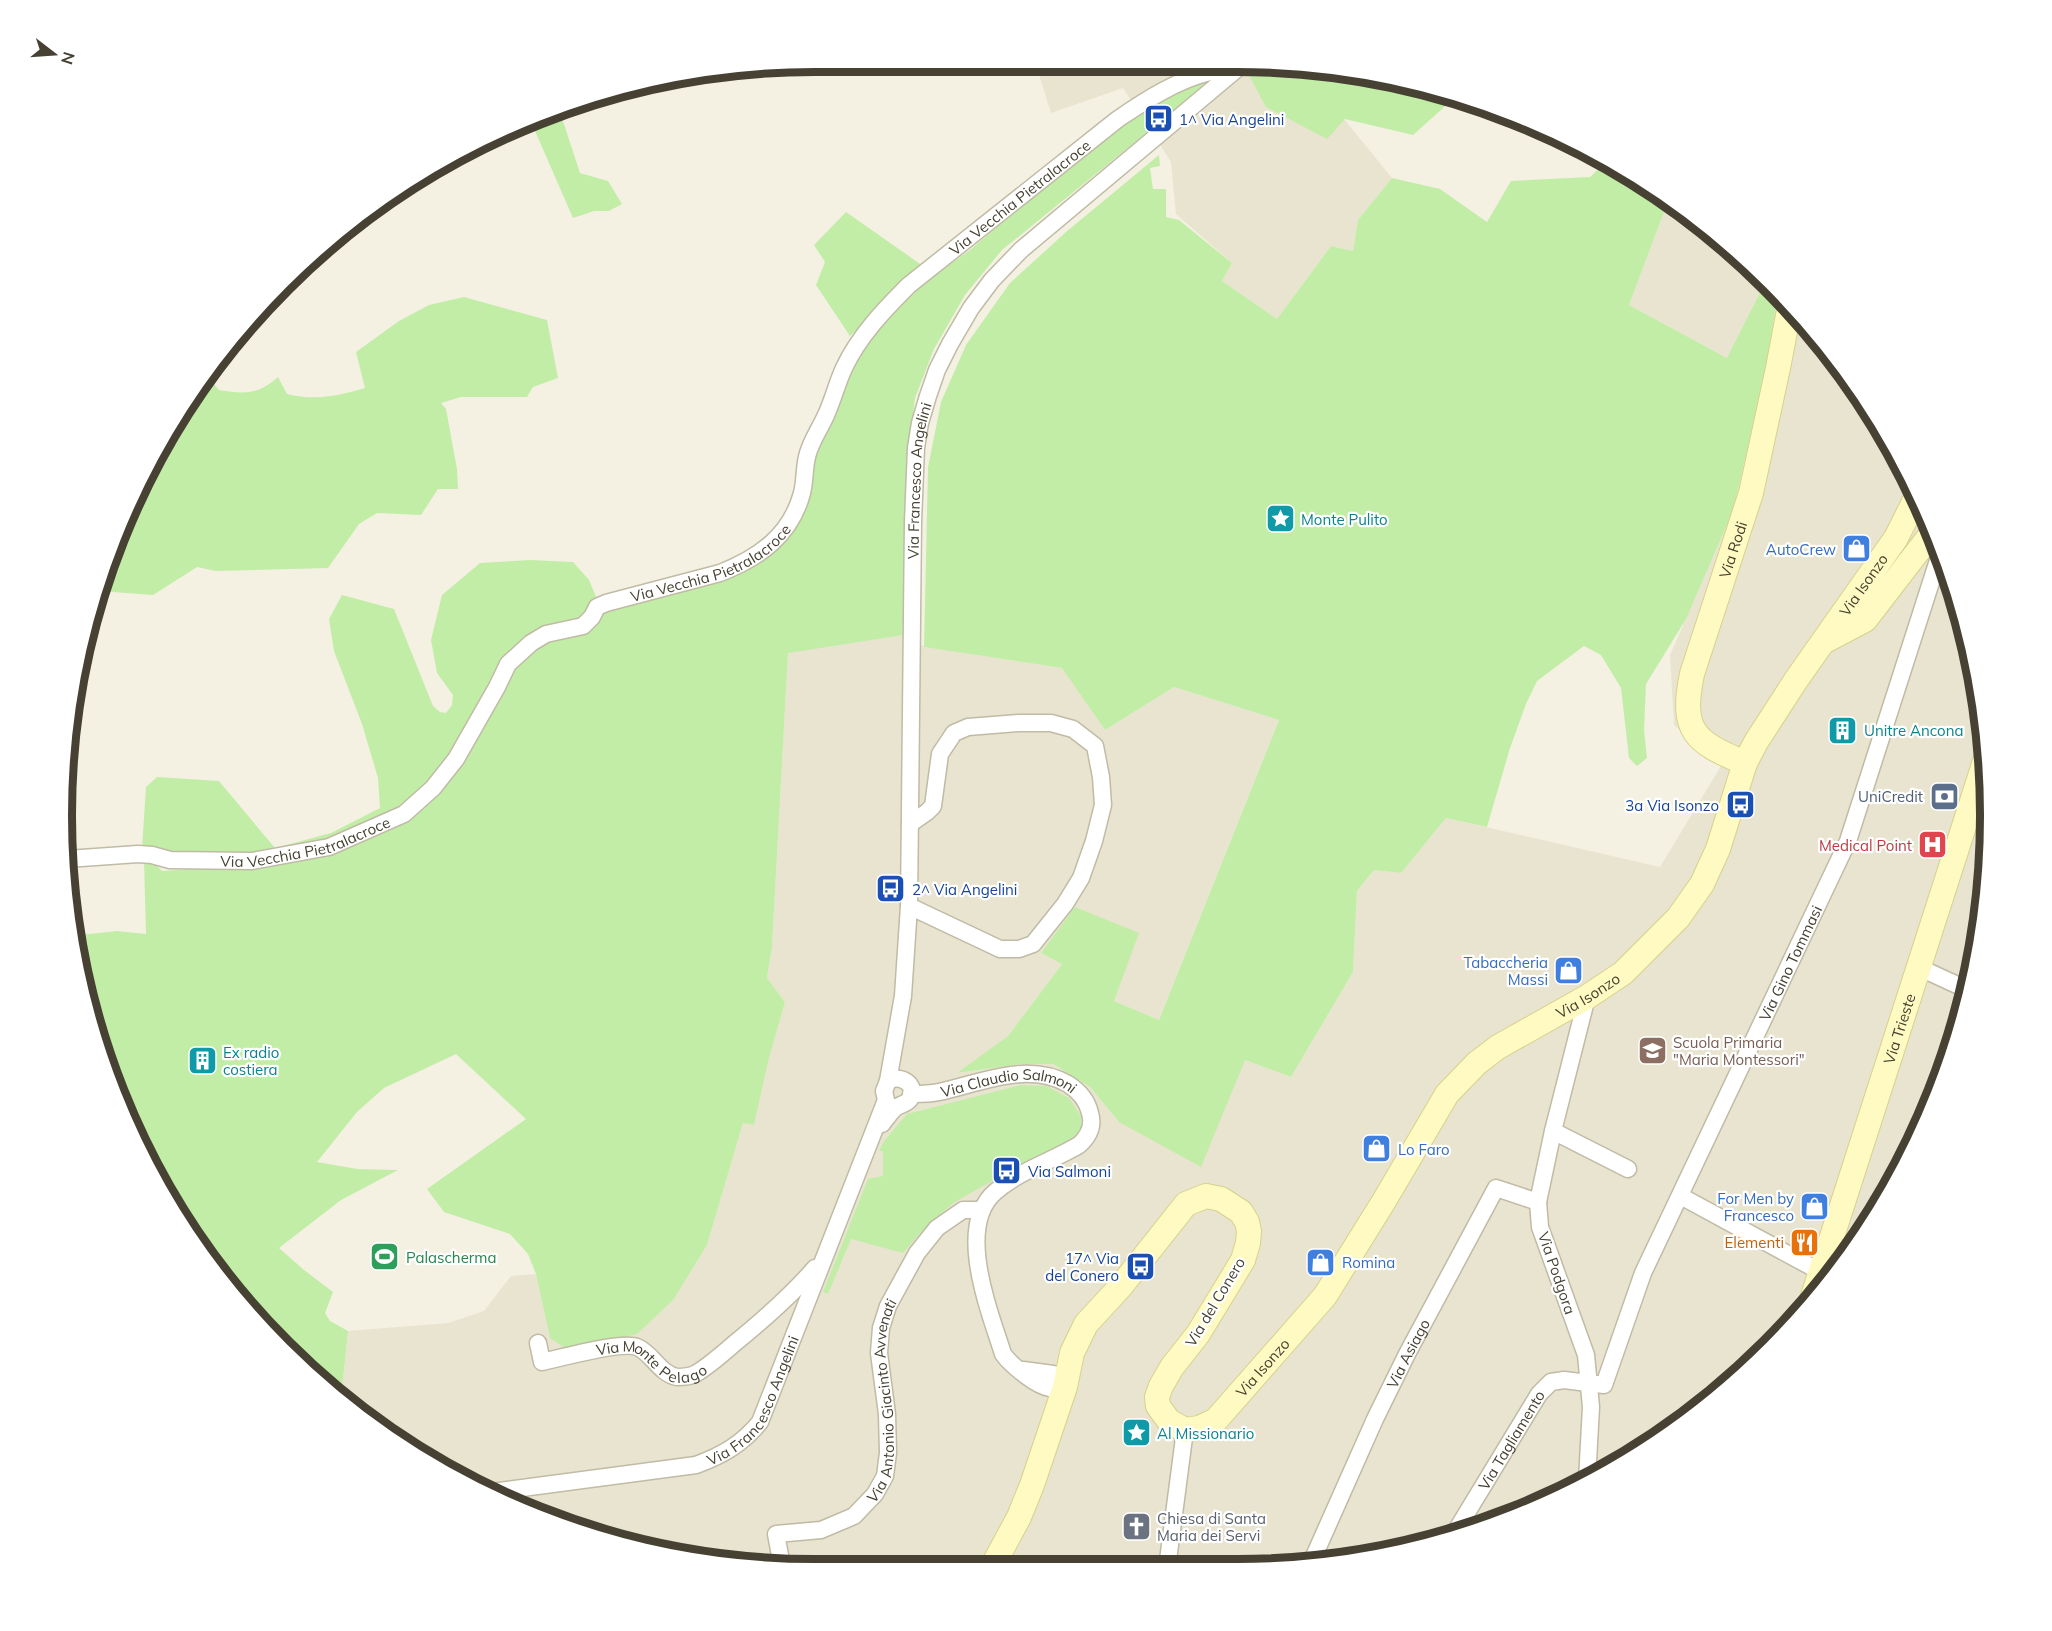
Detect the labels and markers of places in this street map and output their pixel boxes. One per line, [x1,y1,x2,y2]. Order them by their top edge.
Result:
bus stop icon: 1^ Via Angelini [1142,103,1174,135]
place label: 1^ Via Angelini [1179,110,1284,129]
place icon: Monte Pulito [1264,503,1296,535]
place label: Monte Pulito [1301,510,1388,529]
shop icon: AutoCrew [1841,533,1873,565]
place label: AutoCrew [1766,540,1836,559]
building icon: Unitre Ancona [1827,714,1859,746]
place label: Unitre Ancona [1864,721,1963,740]
bank icon: UniCredit [1928,780,1960,812]
place label: UniCredit [1858,787,1923,806]
bus stop icon: 3a Via Isonzo [1724,789,1756,821]
place label: 3a Via Isonzo [1625,796,1719,815]
hospital icon: Medical Point [1917,829,1949,861]
place label: Medical Point [1819,836,1912,855]
bus stop icon: 2^ Via Angelini [875,873,907,905]
place label: 2^ Via Angelini [912,880,1017,899]
place label: Tabaccheria Massi [1463,953,1548,989]
shop icon: Tabaccheria Massi [1553,955,1585,987]
place label: Scuola Primaria "Maria Montessori" [1673,1033,1805,1069]
school or university icon: Scuola Primaria "Maria Montessori" [1636,1035,1668,1067]
place label: Ex radio costiera [223,1043,279,1079]
building icon: Ex radio costiera [186,1045,218,1077]
shop icon: Lo Faro [1361,1133,1393,1165]
place label: Lo Faro [1398,1140,1450,1159]
bus stop icon: Via Salmoni [991,1155,1023,1187]
place label: Via Salmoni [1028,1162,1111,1181]
place label: For Men by Francesco [1717,1189,1794,1225]
shop icon: For Men by Francesco [1799,1191,1831,1223]
restaurant icon: Elementi [1789,1226,1821,1258]
place label: Elementi [1725,1233,1784,1252]
sports icon: Palascherma [369,1241,401,1273]
shop icon: Romina [1305,1246,1337,1278]
place label: Palascherma [406,1248,496,1267]
place label: 17^ Via del Conero [1045,1249,1119,1285]
bus stop icon: 17^ Via del Conero [1124,1251,1156,1283]
place label: Romina [1342,1253,1395,1272]
place icon: Al Missionario [1120,1417,1152,1449]
place label: Al Missionario [1157,1424,1254,1443]
place label: Chiesa di Santa Maria dei Servi [1157,1509,1266,1545]
church icon: Chiesa di Santa Maria dei Servi [1120,1511,1152,1543]

